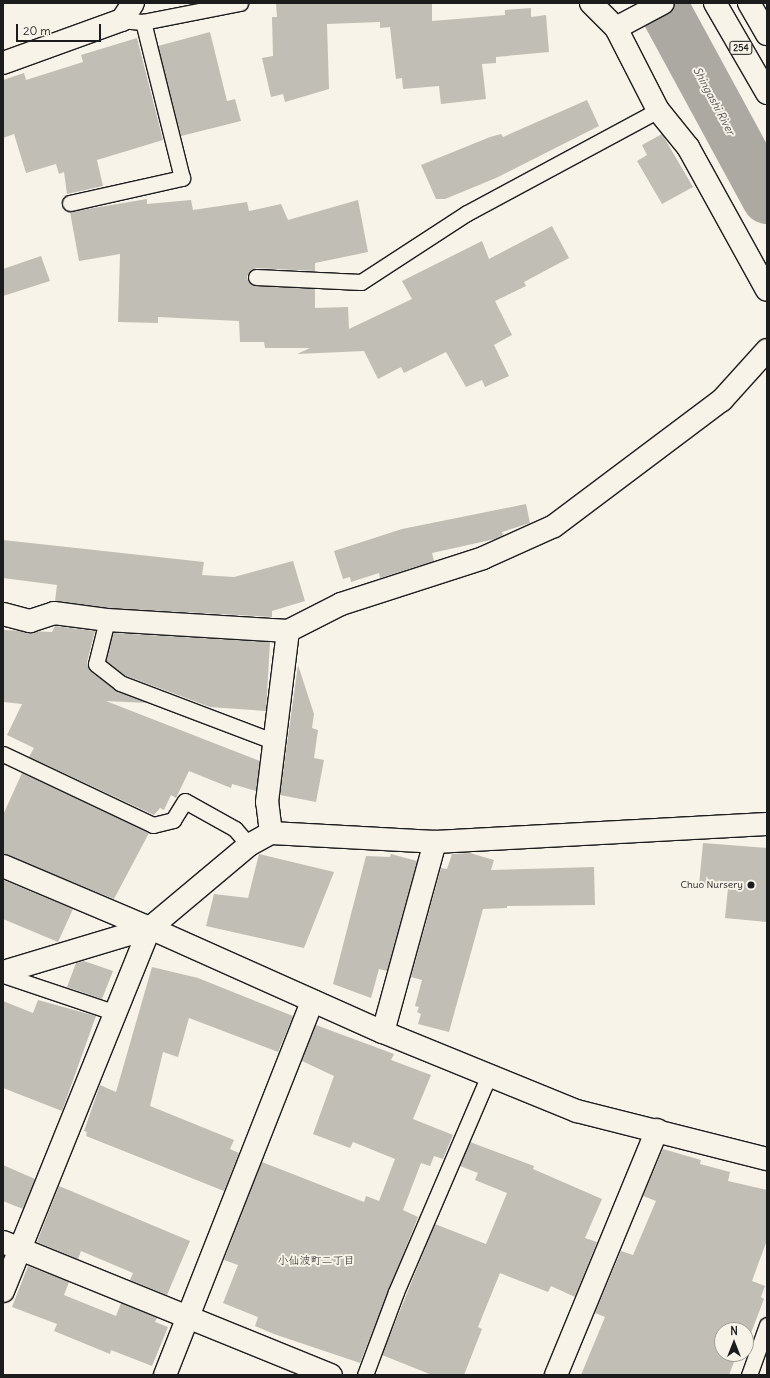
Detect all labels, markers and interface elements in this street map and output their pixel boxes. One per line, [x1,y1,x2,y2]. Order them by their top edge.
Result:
scale bar [18,16,103,42]
text: 20 m [23,23,51,38]
road number: 254 [729,41,753,55]
water label: Shingashi River [690,65,738,137]
place label: Chuo Nursery [680,879,743,891]
marker: Chuo Nursery [746,880,756,890]
district label: 小仙波町二丁目 [278,1253,354,1267]
north arrow [714,1322,754,1362]
text: N [730,1324,738,1338]

